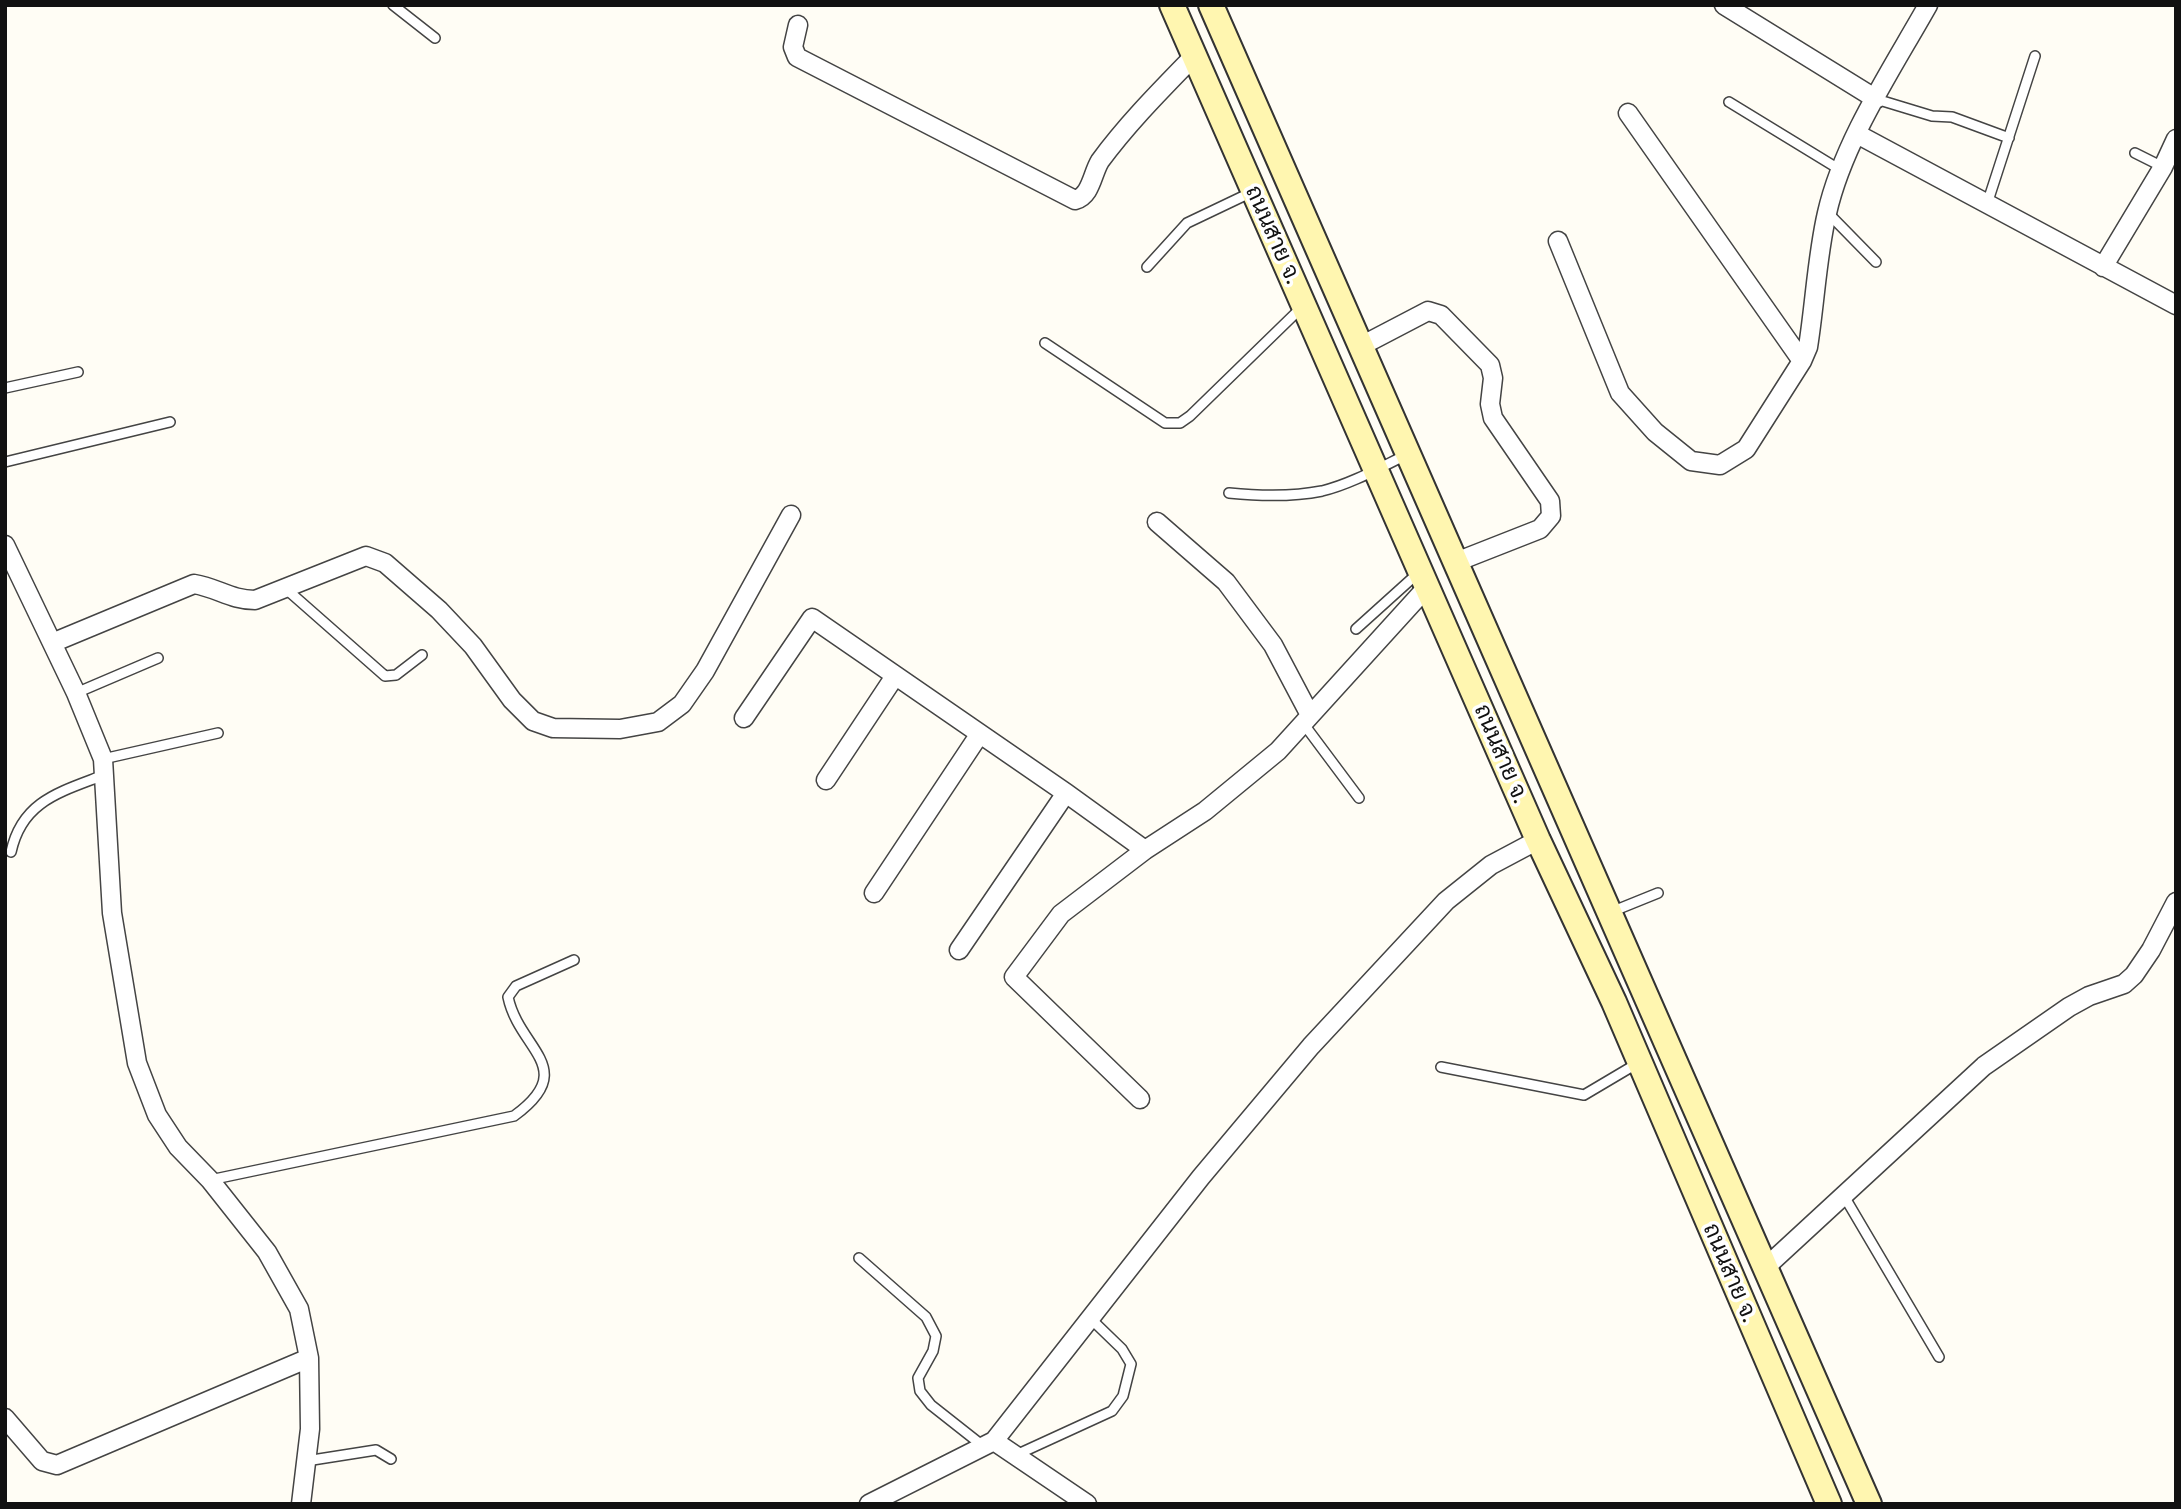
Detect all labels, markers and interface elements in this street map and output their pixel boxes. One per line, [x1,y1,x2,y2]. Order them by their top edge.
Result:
street label: ถนนสาย จ. [1239,182,1307,288]
street label: ถนนสาย จ. [1468,700,1534,808]
street label: ถนนสาย จ. [1697,1219,1763,1327]

